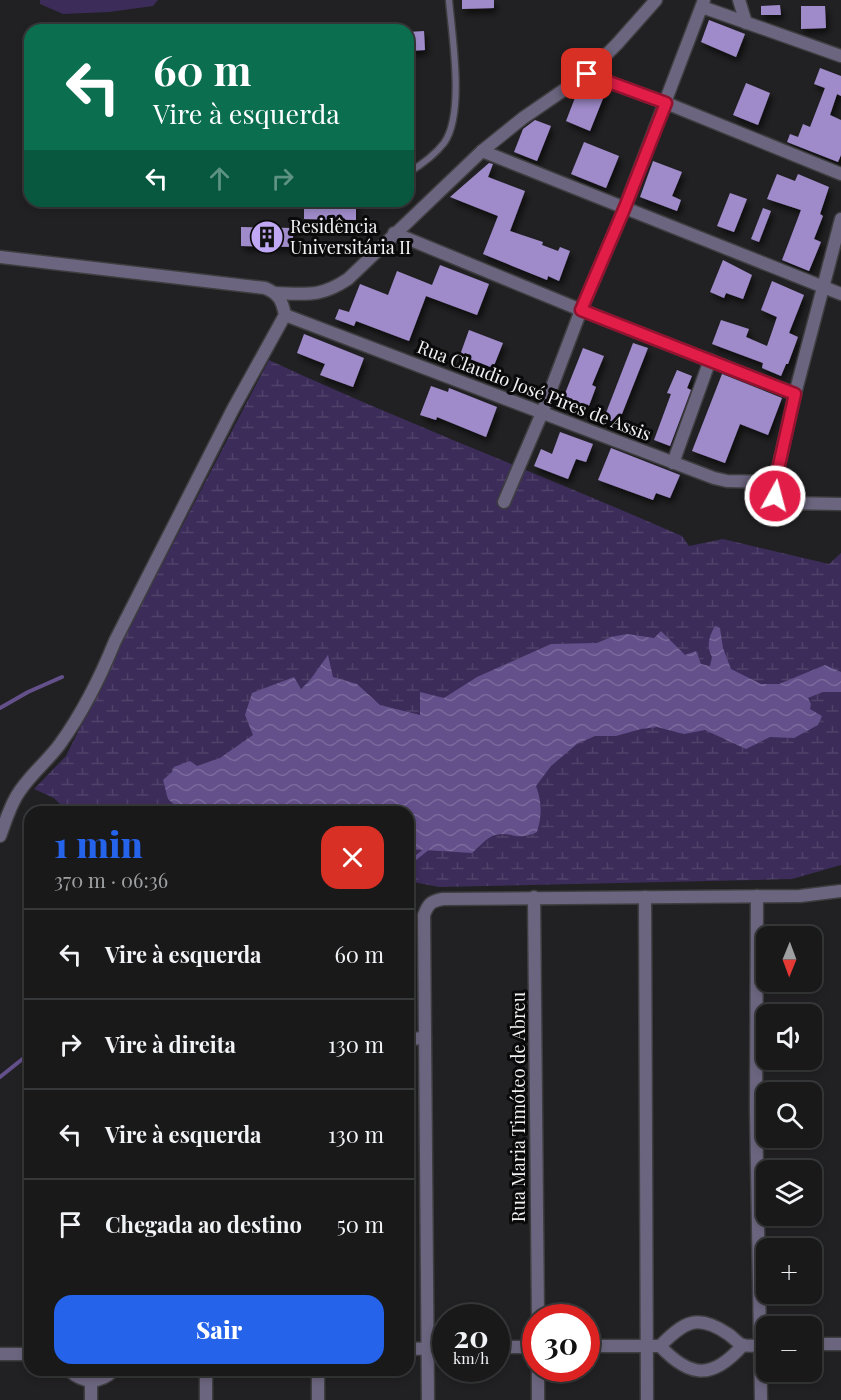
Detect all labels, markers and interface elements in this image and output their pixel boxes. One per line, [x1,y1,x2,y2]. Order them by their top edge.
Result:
text: 60 m [153,41,251,97]
icon: left [54,48,132,126]
pin [561,48,612,99]
icon: arrive [570,57,603,90]
text: Vire à esquerda [153,95,340,131]
icon: left [140,162,173,195]
icon: ahead [203,162,236,195]
icon: right [266,162,299,195]
place label: Residência Universitária II [290,214,411,259]
building icon: Residência Universitária II [249,219,285,255]
street label: Rua Claudio José Pires de Assis [414,334,655,446]
position arrow [743,464,807,528]
text: 1 min [54,819,143,867]
button: close [321,826,384,889]
text: 370 m · 06:36 [54,866,168,893]
north arrow [756,926,822,992]
map controls [756,926,822,1382]
icon: left [54,938,87,971]
text: Vire à esquerda [105,939,262,969]
text: 60 m [334,939,384,969]
street label: Rua Maria Timóteo de Abreu [506,991,530,1222]
button: sound [756,1004,822,1070]
icon: right [54,1028,87,1061]
text: Vire à direita [105,1029,236,1059]
text: 130 m [328,1029,384,1059]
button: search [756,1082,822,1148]
icon: left [54,1118,87,1151]
text: Vire à esquerda [105,1119,262,1149]
text: 130 m [328,1119,384,1149]
button: layers [756,1160,822,1226]
icon: arrive [54,1208,87,1241]
text: Chegada ao destino [105,1209,302,1239]
text: 50 m [337,1209,384,1239]
button: + [756,1238,822,1304]
button: Sair [54,1295,384,1364]
speed limit sign: 30 [522,1304,600,1382]
text: 20 [453,1316,489,1356]
button: − [756,1316,822,1382]
text: km/h [453,1348,489,1368]

